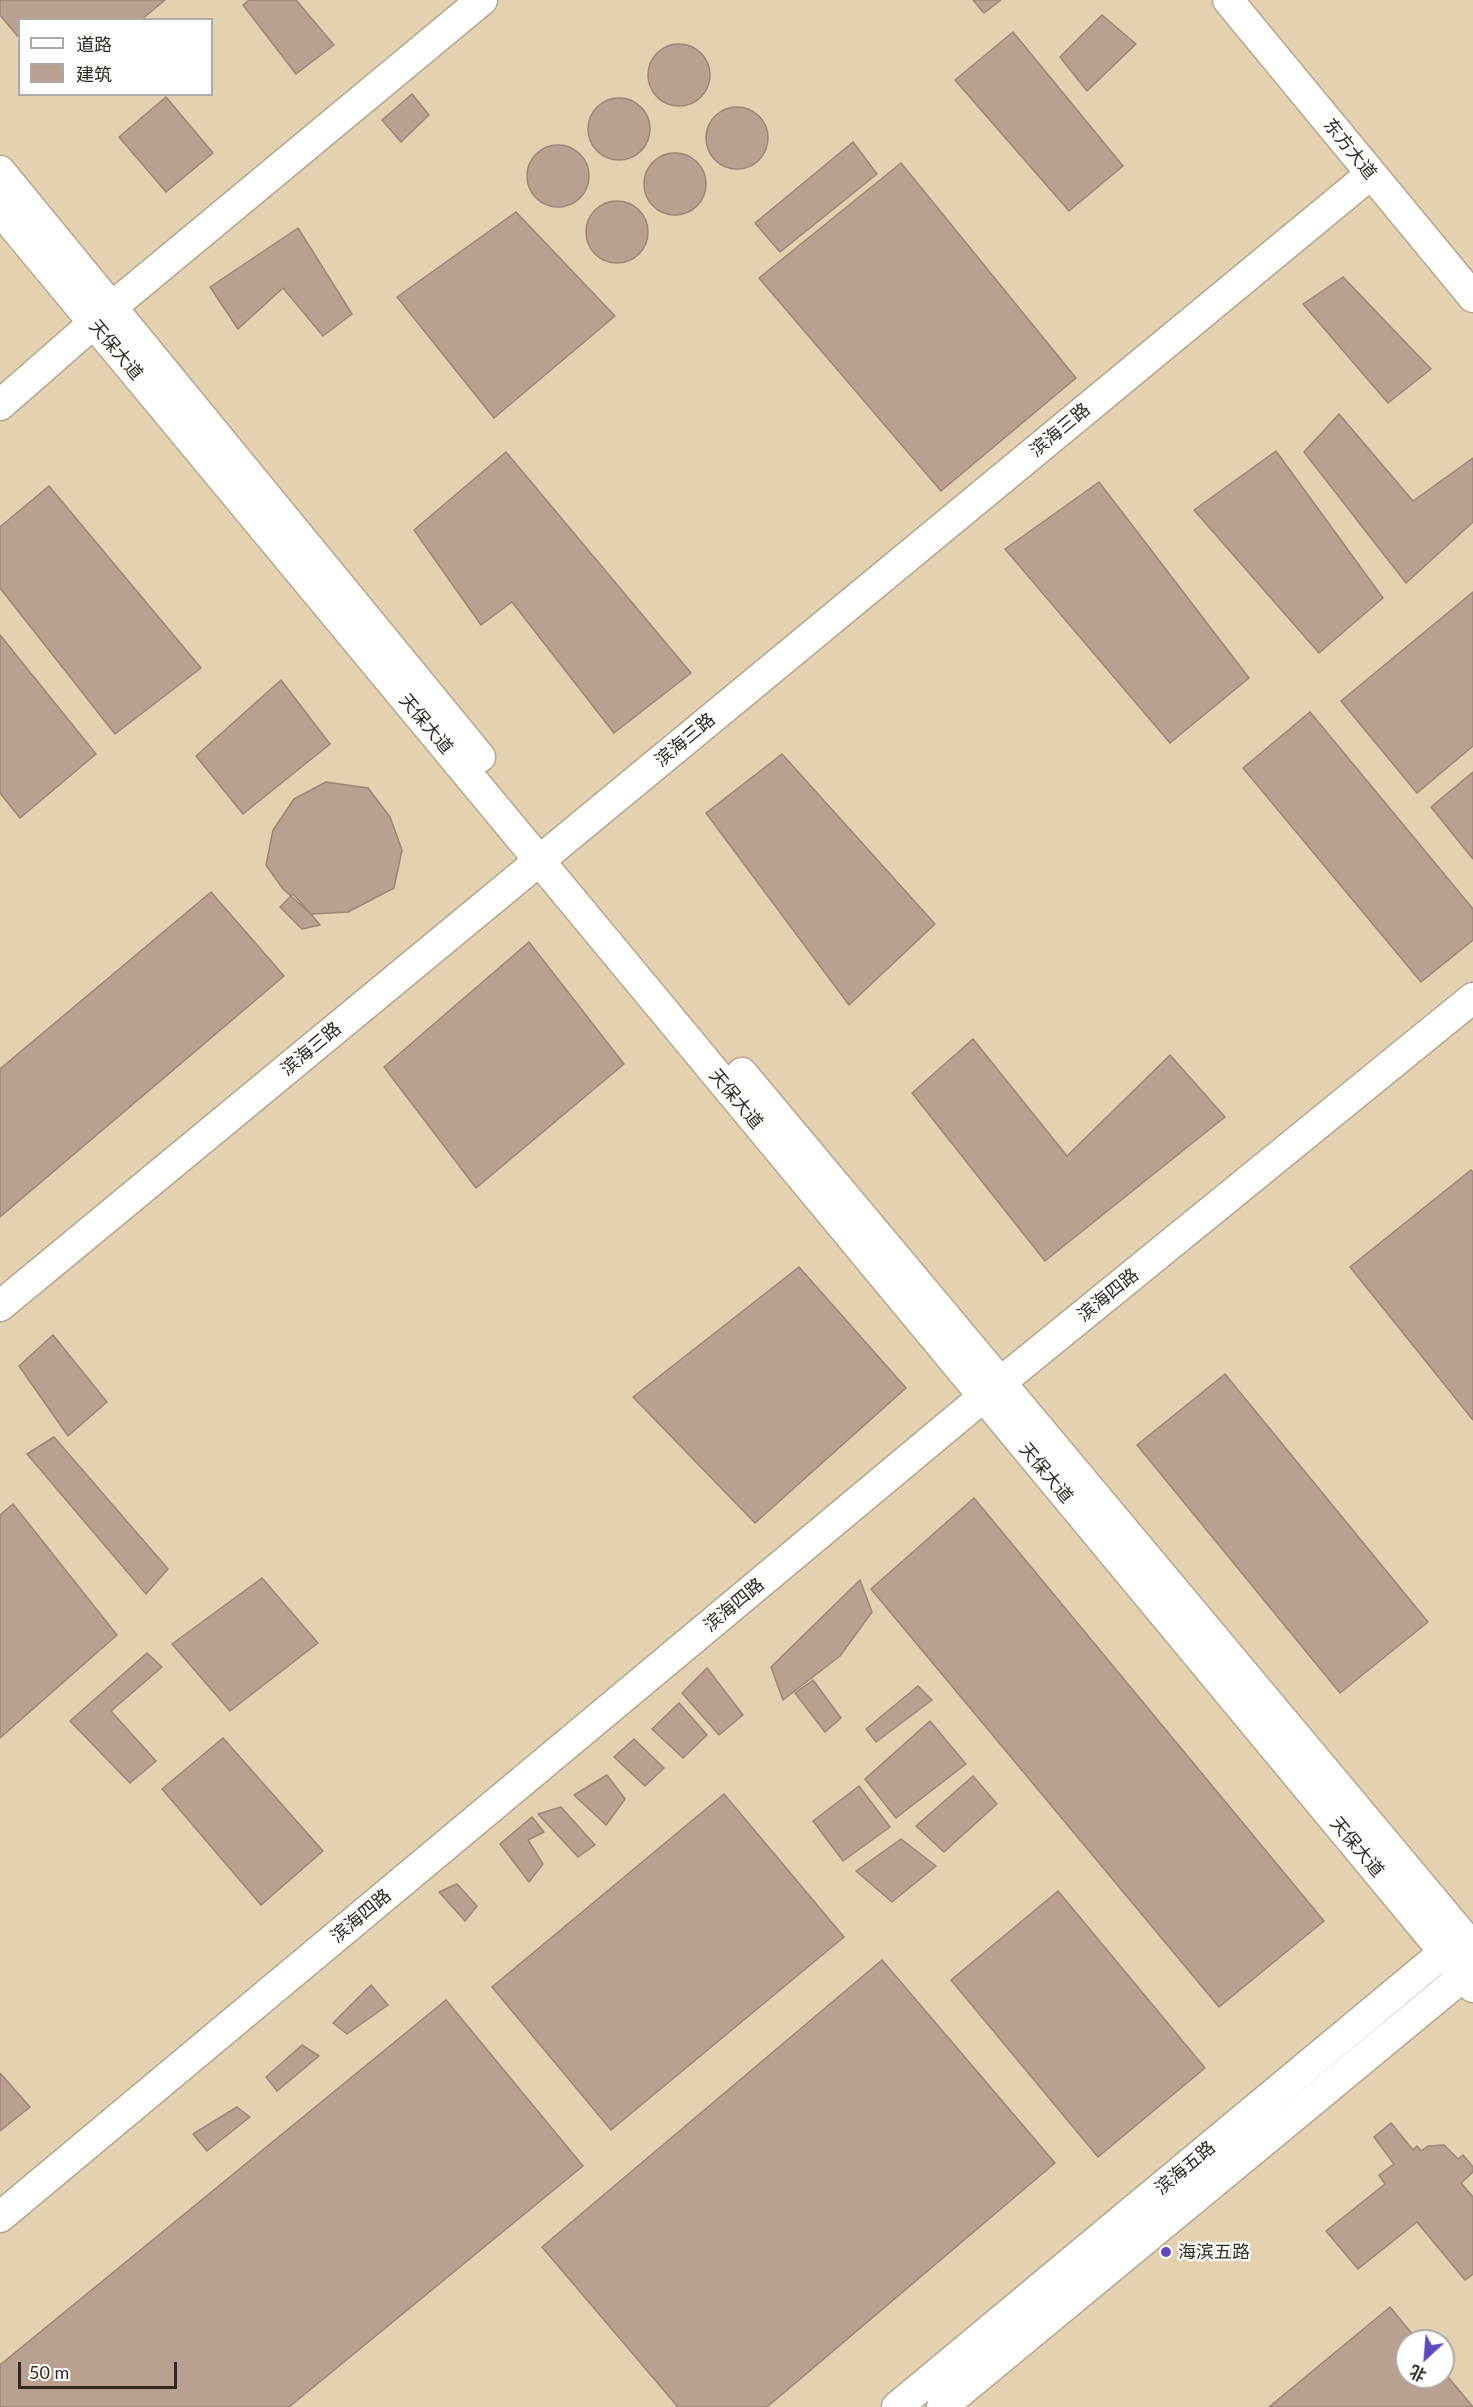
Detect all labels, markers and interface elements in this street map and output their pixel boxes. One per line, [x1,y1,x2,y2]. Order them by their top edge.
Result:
legend [18,18,213,96]
text: 道路 [76,33,112,55]
text: 建筑 [76,63,112,85]
street label: 东方大道 [1319,114,1381,184]
street label: 天保大道 [85,315,147,385]
street label: 滨海三路 [1025,399,1095,461]
street label: 天保大道 [395,689,457,759]
street label: 滨海三路 [650,709,720,771]
street label: 滨海三路 [276,1018,346,1080]
street label: 天保大道 [705,1064,767,1134]
street label: 滨海四路 [1073,1264,1143,1326]
street label: 天保大道 [1015,1438,1077,1508]
street label: 滨海四路 [699,1574,769,1636]
street label: 天保大道 [1326,1812,1388,1882]
street label: 滨海四路 [326,1885,396,1947]
street label: 滨海五路 [1150,2137,1220,2199]
place label: 海滨五路 [1178,2241,1250,2263]
marker: 海滨五路 [1159,2245,1173,2259]
north arrow [1395,2329,1455,2389]
scale bar [21,2350,180,2388]
text: 50 m [29,2361,69,2383]
text: 北 [1406,2362,1429,2386]

